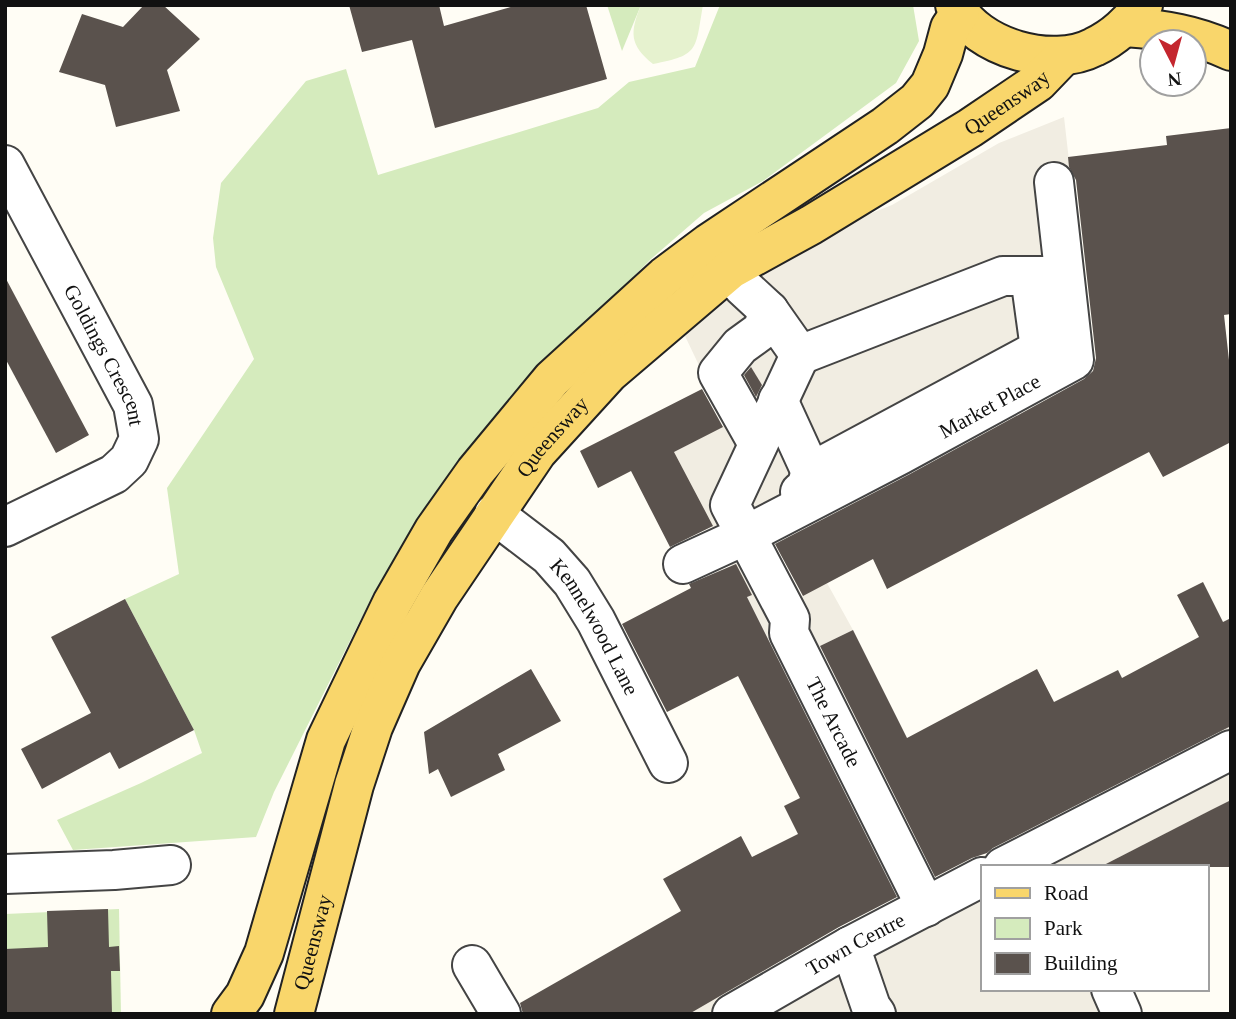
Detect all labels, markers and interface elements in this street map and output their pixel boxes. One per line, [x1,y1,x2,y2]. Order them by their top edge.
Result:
north arrow [1138,28,1208,98]
street label: Queensway [960,65,1055,140]
text: N [1167,68,1183,91]
street label: Goldings Crescent [59,280,148,428]
street label: Market Place [935,369,1044,443]
street label: Queensway [511,392,594,482]
street label: Kennelwood Lane [545,554,644,699]
street label: The Arcade [801,673,866,771]
legend [981,865,1208,991]
text: Road [1044,881,1089,905]
street label: Queensway [289,891,337,993]
street label: Town Centre [802,907,909,981]
text: Park [1044,916,1083,940]
text: Building [1044,951,1118,975]

